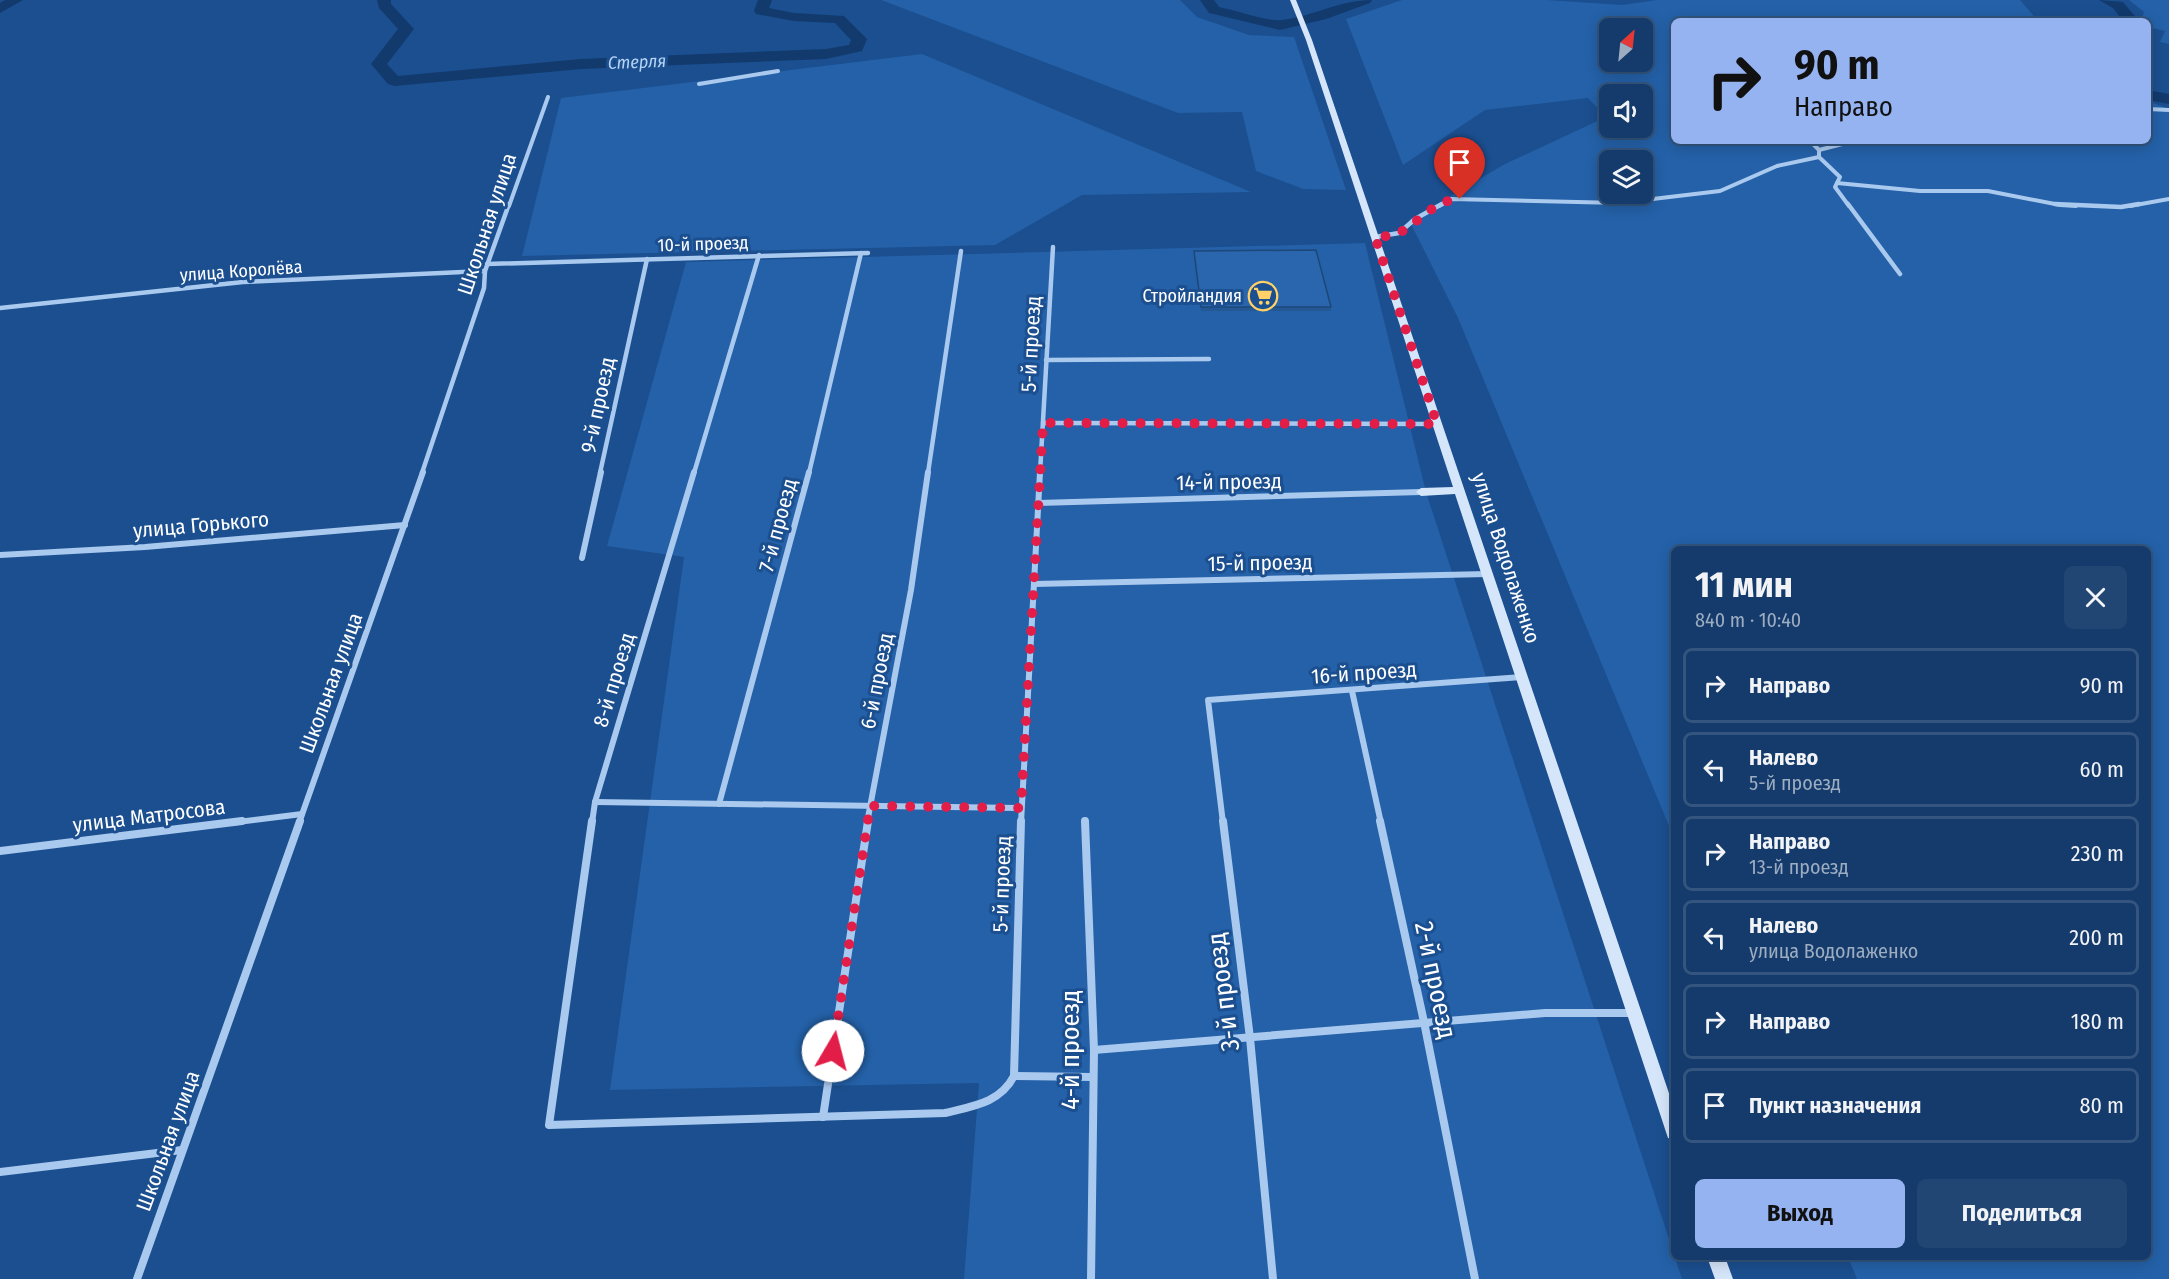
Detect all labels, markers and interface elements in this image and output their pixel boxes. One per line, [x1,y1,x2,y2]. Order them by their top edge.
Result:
north arrow [1599,18,1653,72]
map controls [1599,18,1653,204]
text: 90 m [1794,40,1879,90]
icon: right [1695,42,1773,120]
water label: Стерля [607,50,667,74]
button: sound [1599,84,1653,138]
text: Направо [1794,91,1893,123]
pin [1434,137,1485,199]
icon: arrive [1443,146,1476,179]
street label: Школьная улица [452,150,522,298]
button: layers [1599,150,1653,204]
street label: 10-й проезд [657,231,749,257]
street label: улица Королёва [179,256,303,286]
supermarket icon: Стройландия [1247,280,1279,312]
place label: Стройландия [1142,285,1242,307]
street label: 5-й проезд [1015,295,1047,393]
street label: 9-й проезд [575,355,621,455]
street label: 14-й проезд [1176,468,1282,496]
street label: улица Водолаженко [1466,469,1546,647]
street label: 7-й проезд [753,476,803,574]
street label: улица Горького [132,506,270,544]
street label: 15-й проезд [1207,549,1313,577]
text: 11 мин [1695,563,1793,607]
button: close [2064,566,2127,629]
text: 840 m · 10:40 [1695,608,1801,632]
street label: Школьная улица [294,609,368,757]
street label: 8-й проезд [587,630,641,730]
street label: 6-й проезд [855,631,899,731]
street label: 16-й проезд [1310,656,1418,690]
icon: right [1698,669,1731,702]
text: Направо [1749,672,1830,699]
text: 90 m [2080,672,2124,699]
text: Налево [1749,744,1818,771]
icon: left [1698,753,1731,786]
text: 60 m [2080,756,2124,783]
text: 5-й проезд [1749,771,1841,795]
street label: улица Матросова [71,794,227,838]
text: Направо [1749,828,1830,855]
street label: 5-й проезд [987,835,1017,933]
icon: right [1698,837,1731,870]
text: 230 m [2071,840,2124,867]
text: 13-й проезд [1749,855,1849,879]
text: Налево [1749,912,1818,939]
street label: 2-й проезд [1408,919,1463,1042]
icon: left [1698,921,1731,954]
text: 200 m [2069,924,2124,951]
street label: 3-й проезд [1201,931,1246,1053]
text: улица Водолаженко [1749,939,1918,963]
street label: 4-й проезд [1055,990,1086,1110]
icon: right [1698,1005,1731,1038]
text: Направо [1749,1008,1830,1035]
text: 180 m [2071,1008,2124,1035]
position arrow [801,1019,865,1083]
street label: Школьная улица [131,1067,205,1215]
icon: arrive [1698,1089,1731,1122]
text: Пункт назначения [1749,1092,1921,1119]
text: 80 m [2079,1092,2124,1119]
button: Выход [1695,1179,1905,1248]
button: Поделиться [1917,1179,2127,1248]

